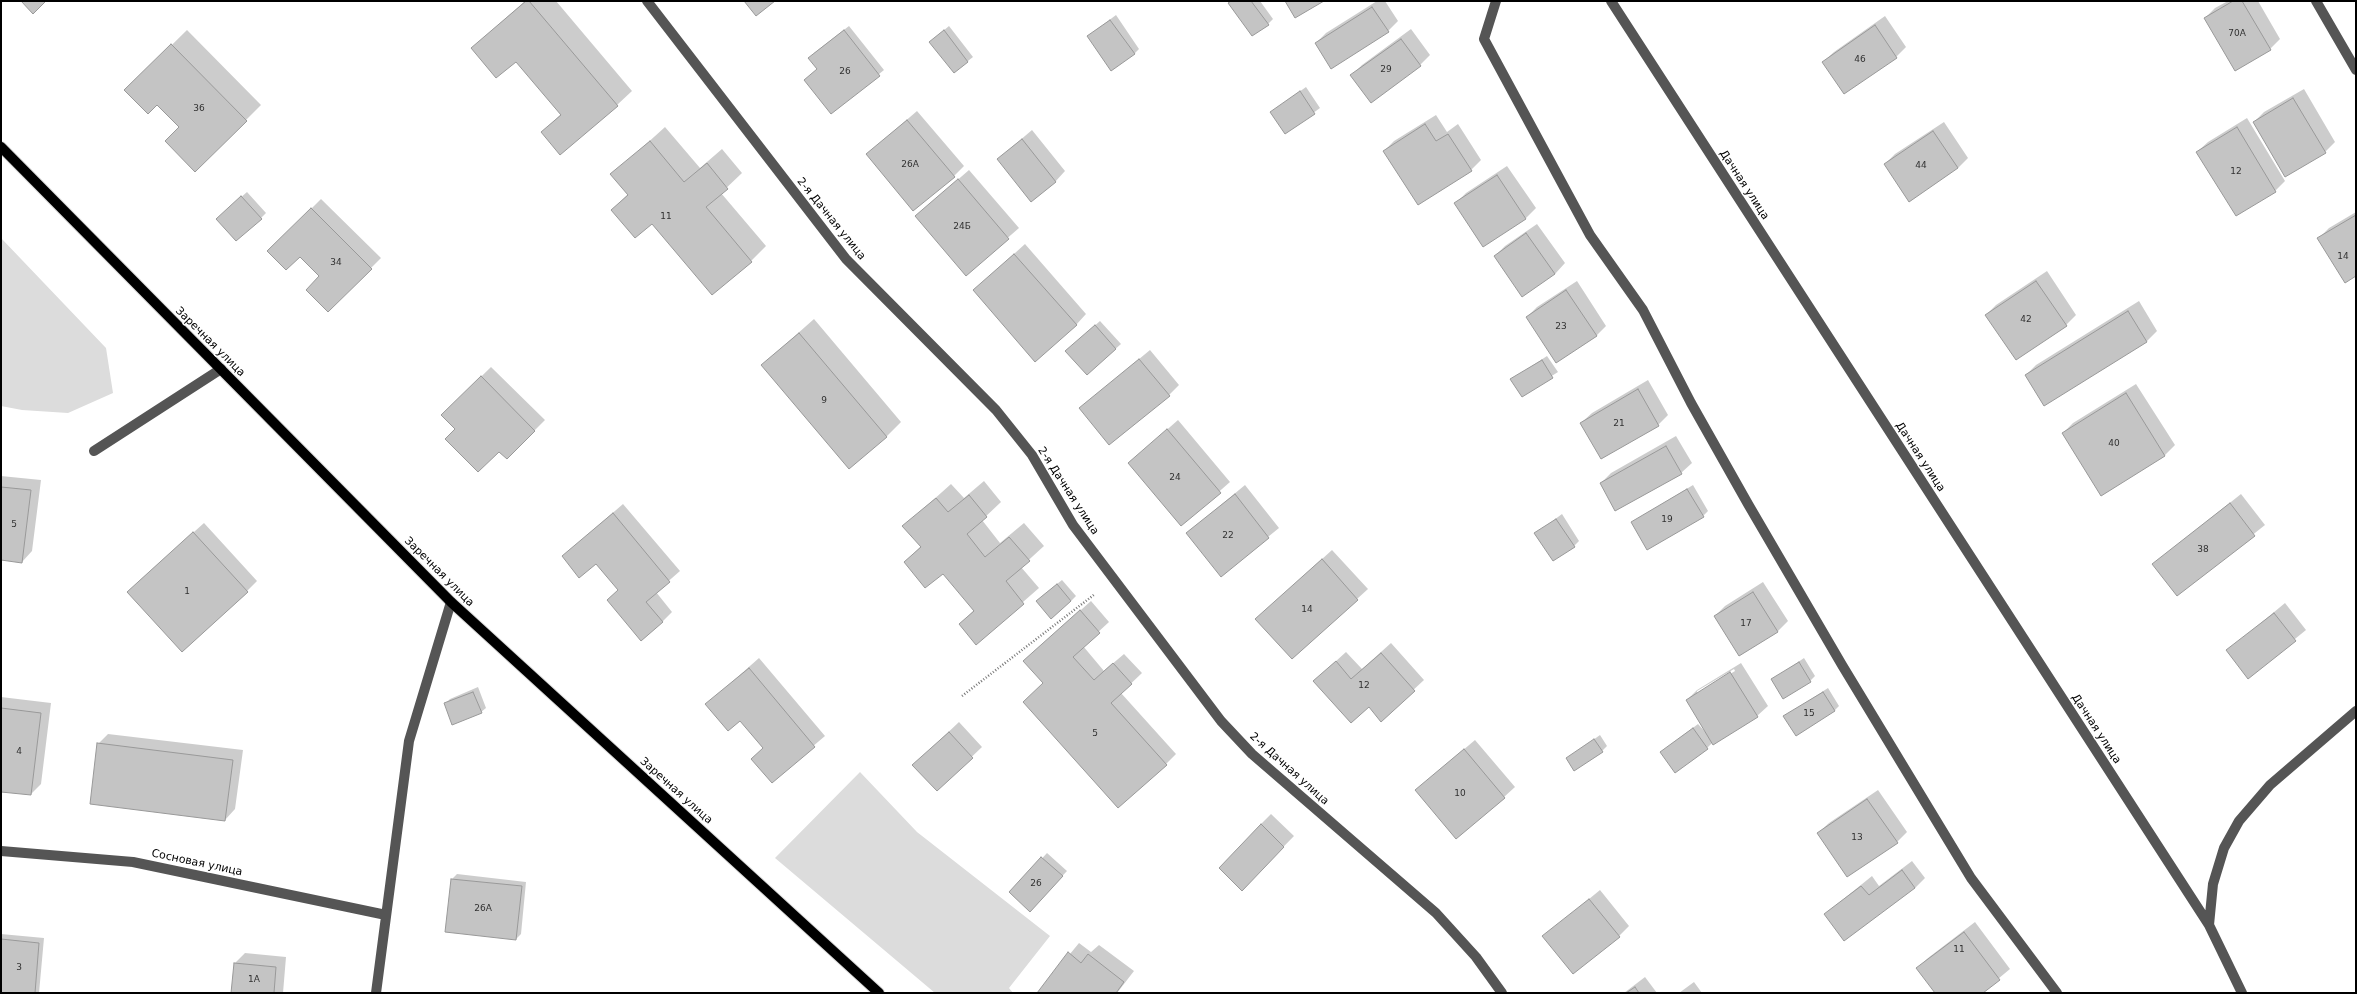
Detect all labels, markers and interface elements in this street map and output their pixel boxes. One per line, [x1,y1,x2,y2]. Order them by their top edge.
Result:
house number: 70А [2228,29,2246,39]
house number: 46 [1854,55,1866,65]
house number: 29 [1380,65,1392,75]
house number: 26 [839,67,851,77]
house number: 36 [193,104,205,114]
street label: Дачная улица [1716,148,1772,222]
house number: 26А [901,160,919,170]
house number: 44 [1915,161,1927,171]
house number: 12 [2230,167,2242,177]
street label: 2-я Дачная улица [794,175,868,263]
house number: 11 [660,212,672,222]
house number: 24Б [953,222,971,232]
house number: 14 [2337,252,2349,262]
house number: 34 [330,258,342,268]
street label: Заречная улица [172,304,248,380]
house number: 42 [2020,315,2032,325]
house number: 23 [1555,322,1567,332]
house number: 9 [821,396,827,406]
house number: 21 [1613,419,1625,429]
street label: Дачная улица [1892,420,1948,494]
house number: 40 [2108,439,2120,449]
street label: 2-я Дачная улица [1035,445,1101,537]
house number: 24 [1169,473,1181,483]
house number: 19 [1661,515,1673,525]
house number: 5 [11,520,17,530]
house number: 22 [1222,531,1234,541]
street label: Заречная улица [401,534,477,610]
house number: 38 [2197,545,2209,555]
house number: 1 [184,587,190,597]
house number: 14 [1301,605,1313,615]
house number: 17 [1740,619,1752,629]
house number: 12 [1358,681,1370,691]
street label: Дачная улица [2068,692,2124,766]
house number: 15 [1803,709,1815,719]
house number: 5 [1092,729,1098,739]
street label: 2-я Дачная улица [1247,730,1331,808]
house number: 4 [16,747,22,757]
street label: Заречная улица [637,755,715,827]
house number: 10 [1454,789,1466,799]
house number: 13 [1851,833,1863,843]
street label: Сосновая улица [150,847,244,879]
house number: 26 [1030,879,1042,889]
house number: 26А [474,904,492,914]
house number: 11 [1953,945,1965,955]
house number: 3 [16,963,22,973]
house number: 1А [248,975,260,985]

